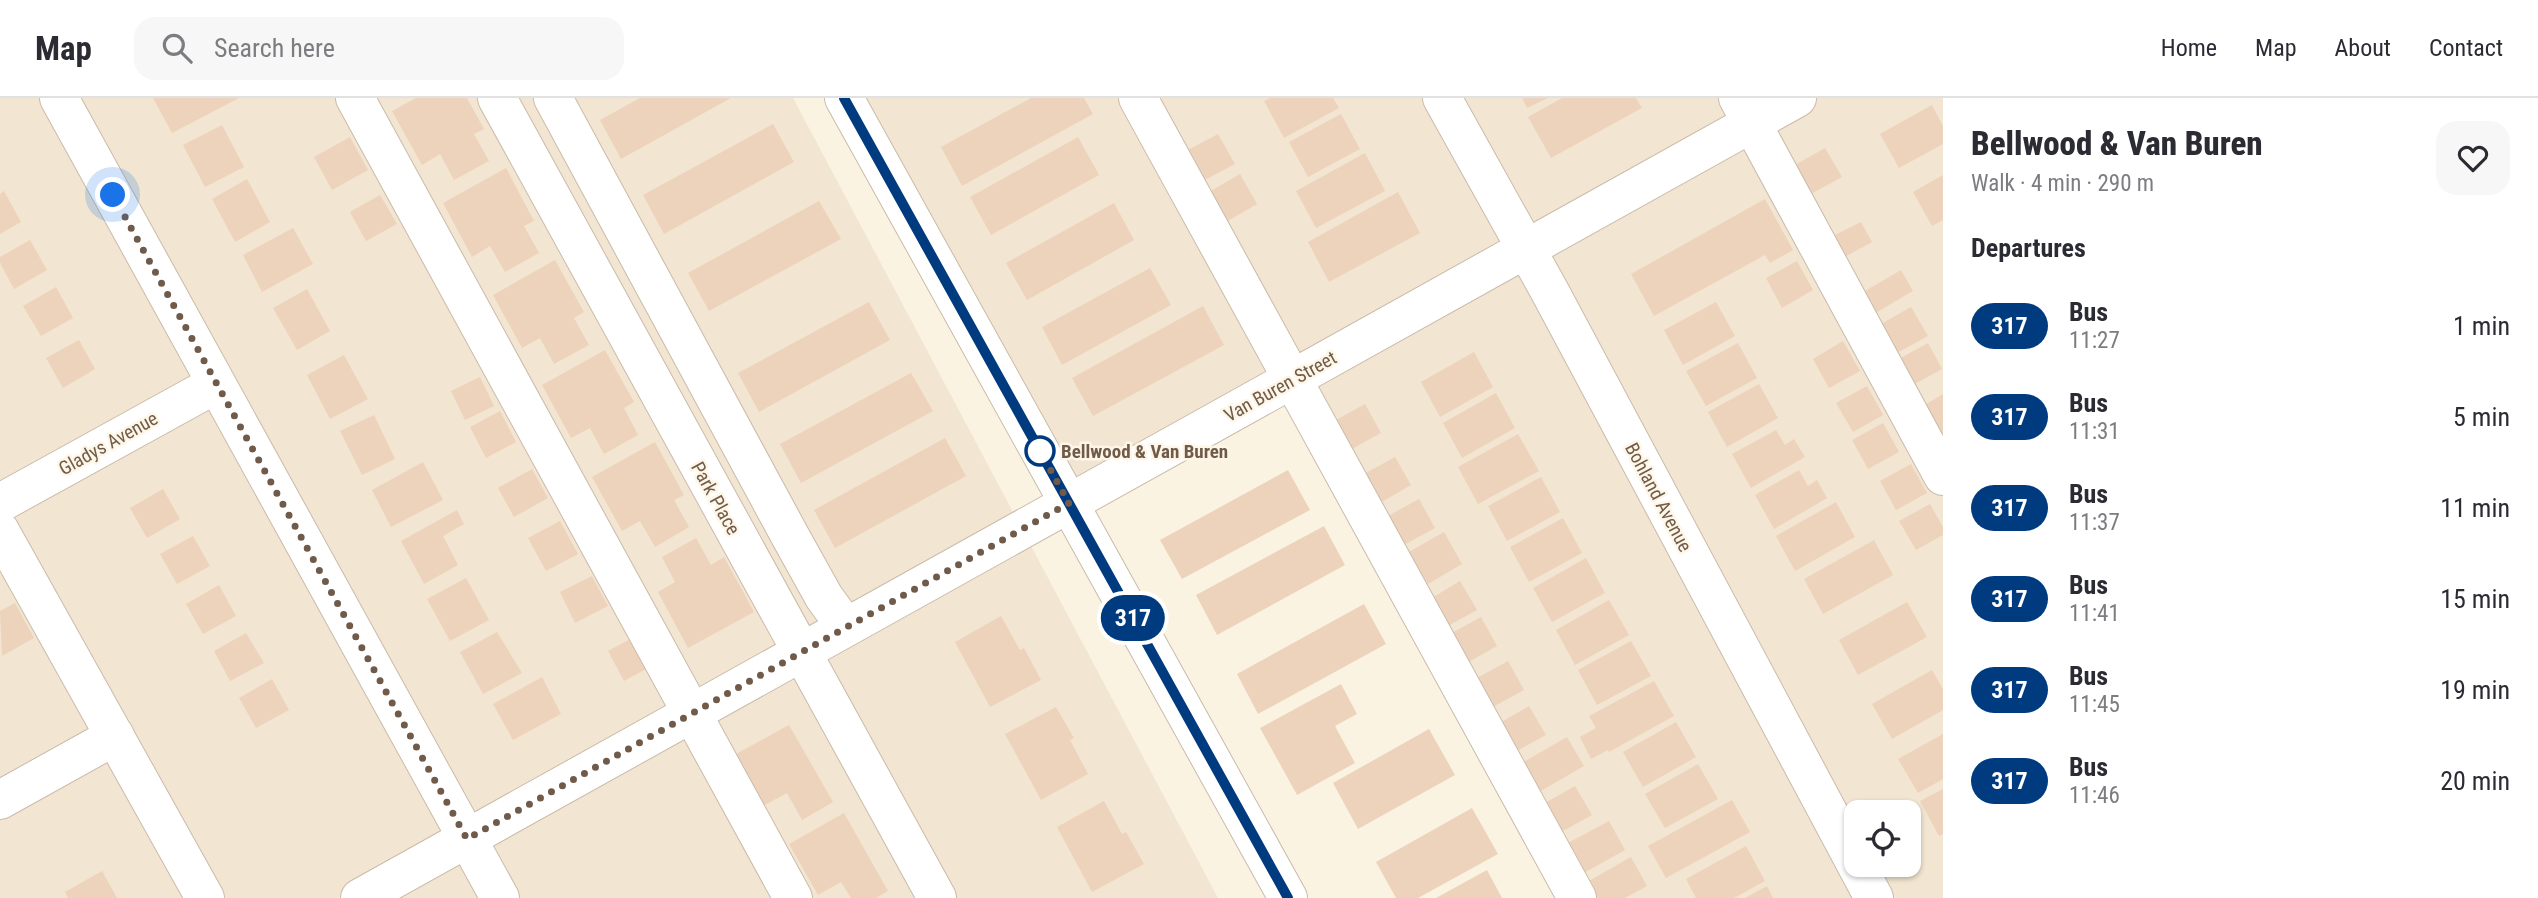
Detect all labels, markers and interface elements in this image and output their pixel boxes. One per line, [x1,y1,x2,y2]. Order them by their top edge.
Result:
search box [134,17,624,80]
text: Map [35,29,92,68]
icon: search [158,29,196,67]
text: Search here [214,33,335,63]
text: Home [2161,34,2217,62]
text: Map [2255,34,2297,62]
text: About [2335,34,2391,62]
text: Contact [2429,34,2503,62]
button: heart [2436,121,2510,195]
text: Bellwood & Van Buren [1971,124,2263,163]
text: Walk · 4 min · 290 m [1971,170,2154,197]
your location [95,177,130,212]
text: Departures [1971,233,2086,263]
text: Bus [2069,297,2108,327]
text: 1 min [2453,311,2510,341]
text: 317 [1991,312,2028,340]
text: 11:27 [2069,327,2120,354]
street label: Van Buren Street [1220,346,1341,427]
text: Bus [2069,388,2108,418]
text: 5 min [2453,402,2510,432]
text: 317 [1991,403,2028,431]
street label: Gladys Avenue [55,407,162,480]
text: 11:31 [2069,418,2120,445]
marker: Bellwood & Van Buren [1025,436,1055,466]
street label: Bohland Avenue [1620,439,1697,556]
place label: Bellwood & Van Buren [1061,440,1228,463]
street label: Park Place [686,458,745,539]
text: Bus [2069,479,2108,509]
text: 11 min [2440,493,2510,523]
text: 317 [1991,494,2028,522]
text: 11:37 [2069,509,2120,536]
text: Bus [2069,570,2108,600]
text: 15 min [2440,584,2510,614]
text: 317 [1991,585,2028,613]
line badge: 317 [1093,595,1173,641]
text: 11:41 [2069,600,2120,627]
text: 317 [1115,604,1151,632]
text: Bus [2069,661,2108,691]
text: 19 min [2440,675,2510,705]
text: 317 [1991,676,2028,704]
text: 11:45 [2069,691,2120,718]
text: Bus [2069,752,2108,782]
text: 20 min [2440,766,2510,796]
text: 317 [1991,767,2028,795]
text: 11:46 [2069,782,2120,809]
map controls [1844,800,1921,877]
button: locate [1844,800,1921,877]

